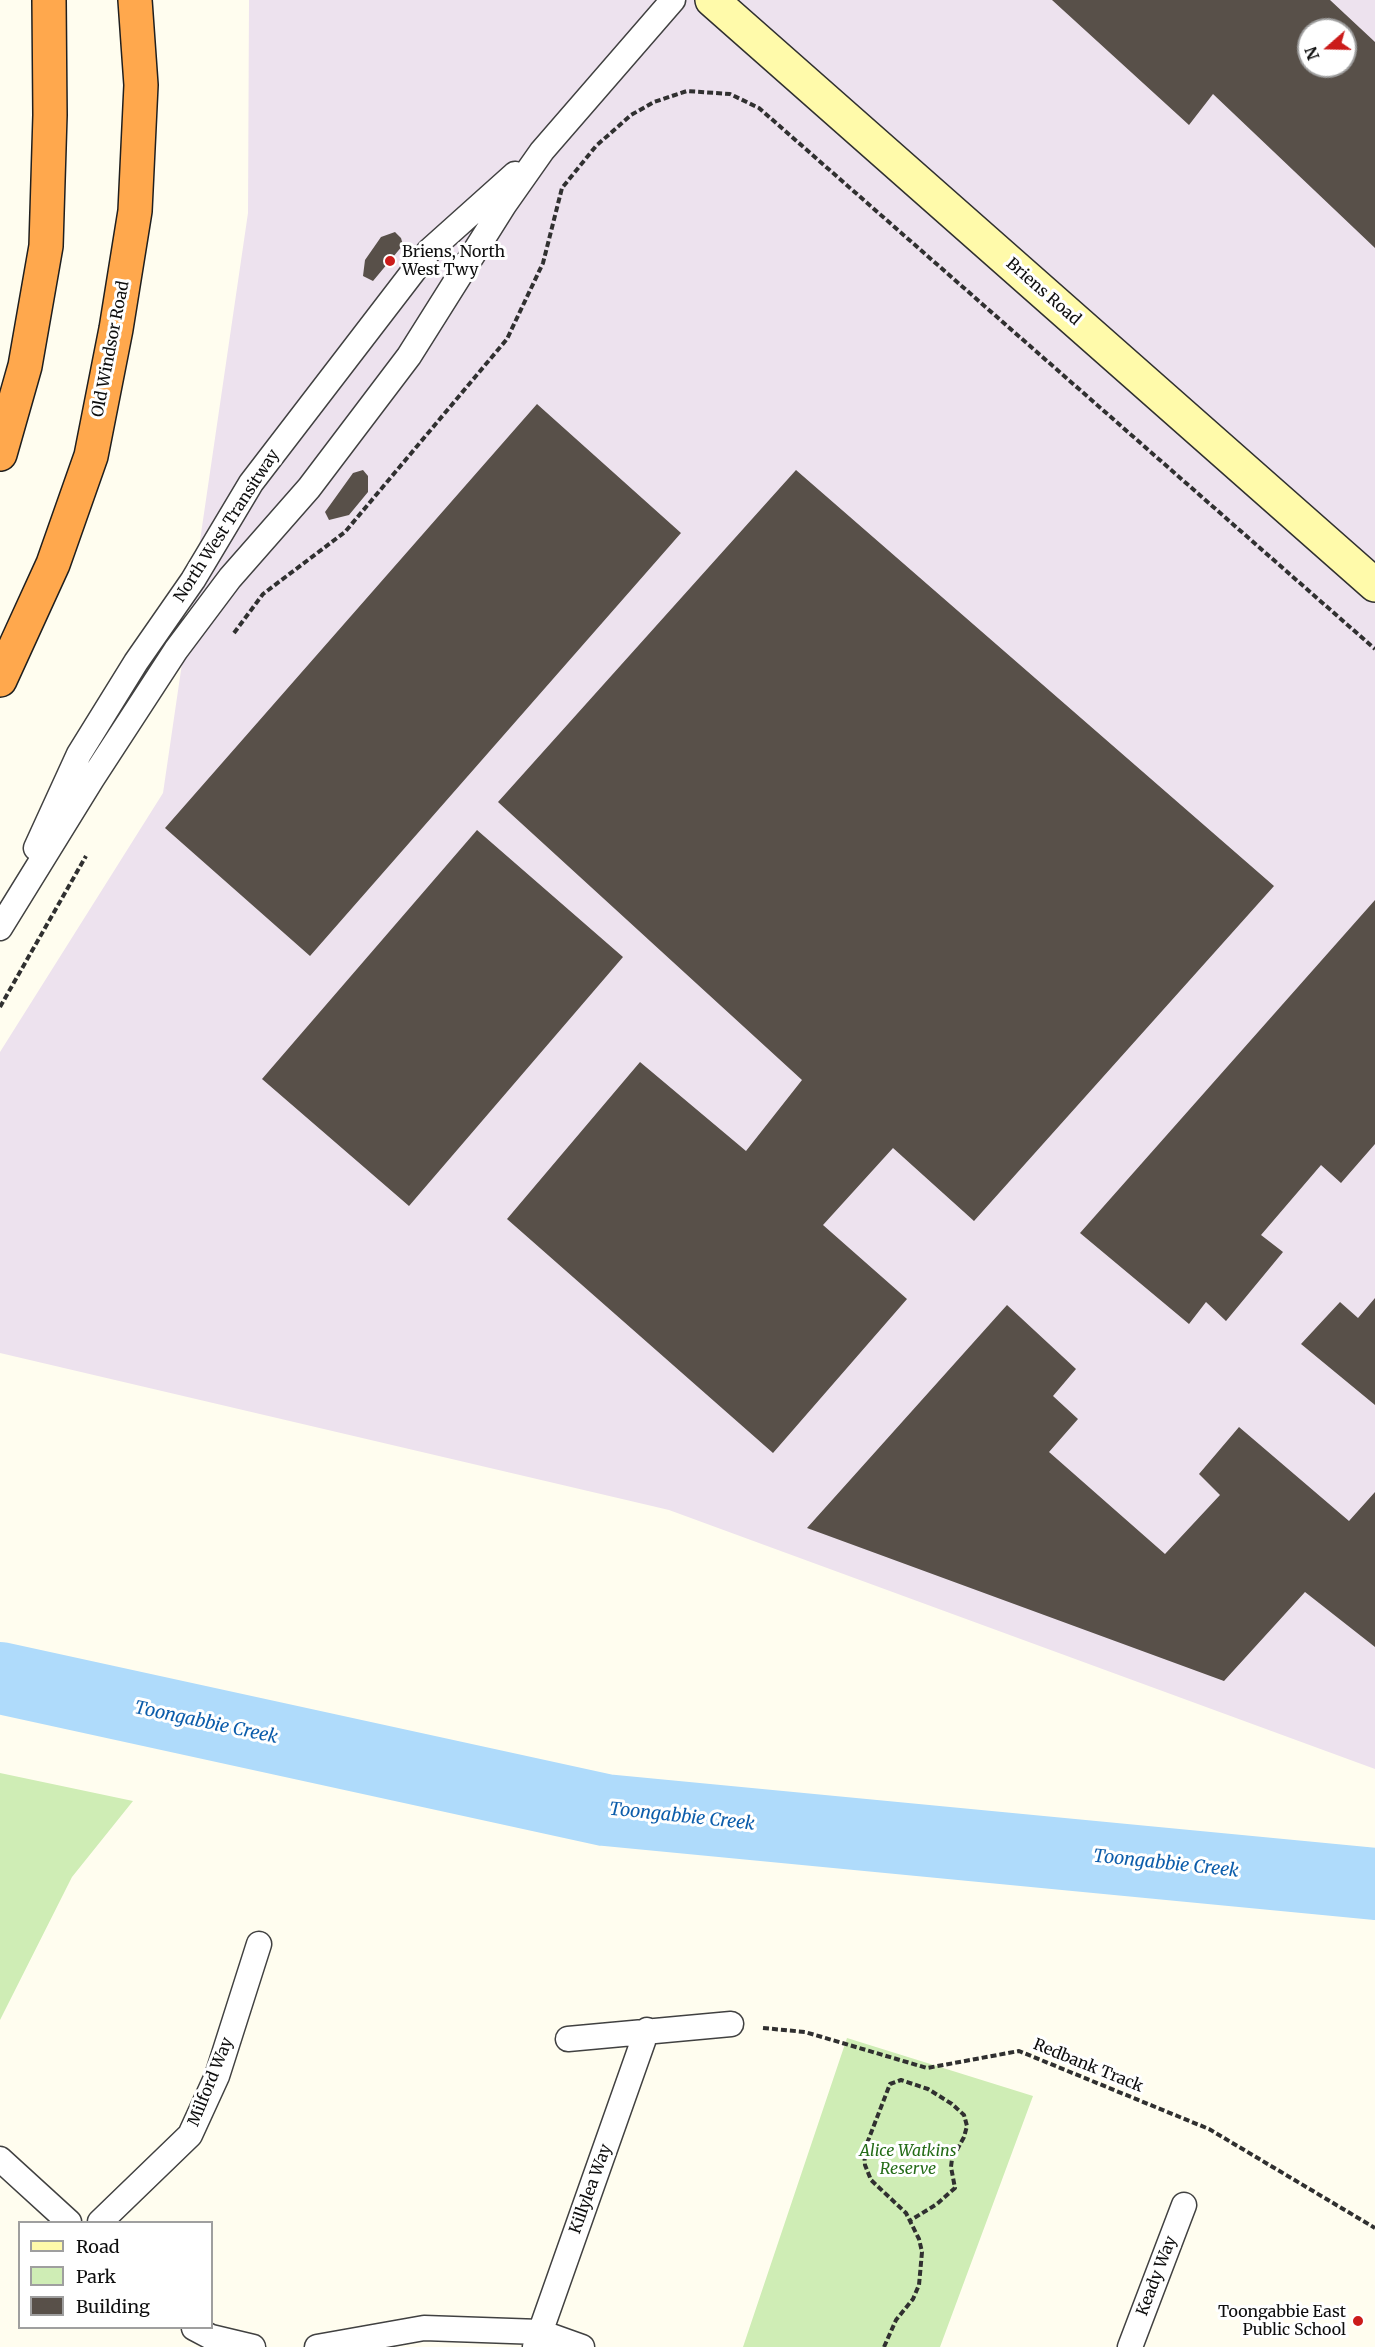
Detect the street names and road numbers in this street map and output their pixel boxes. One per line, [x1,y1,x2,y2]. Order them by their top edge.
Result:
street label: Briens Road [1002,254,1084,330]
street label: Old Windsor Road [88,279,134,419]
street label: North West Transitway [170,446,284,606]
street label: Milford Way [184,2035,238,2129]
street label: Redbank Track [1030,2035,1146,2097]
street label: Killylea Way [566,2142,616,2236]
street label: Keady Way [1133,2233,1181,2319]

